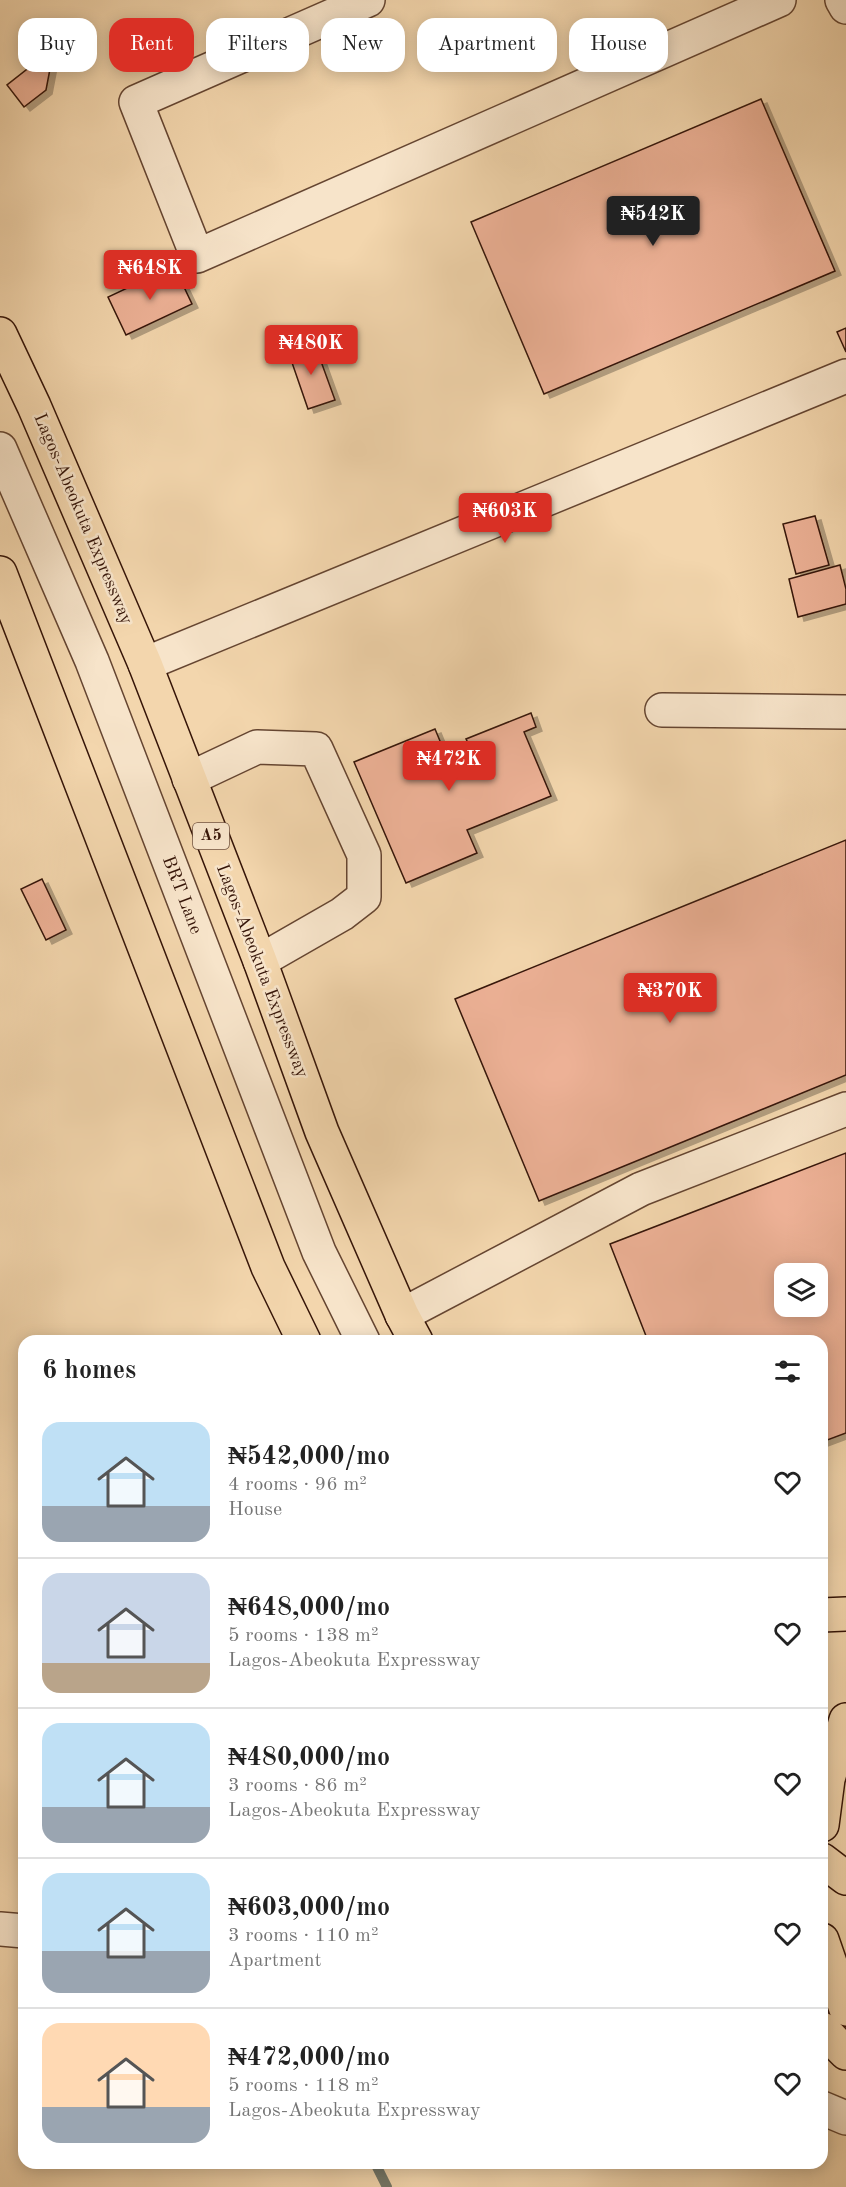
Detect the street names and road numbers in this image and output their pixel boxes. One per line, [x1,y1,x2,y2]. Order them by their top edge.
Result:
street label: Lagos-Abeokuta Expressway [30,411,136,628]
road number: A5 [193,823,229,849]
street label: BRT Lane [159,853,205,937]
street label: Lagos-Abeokuta Expressway [213,862,311,1081]

